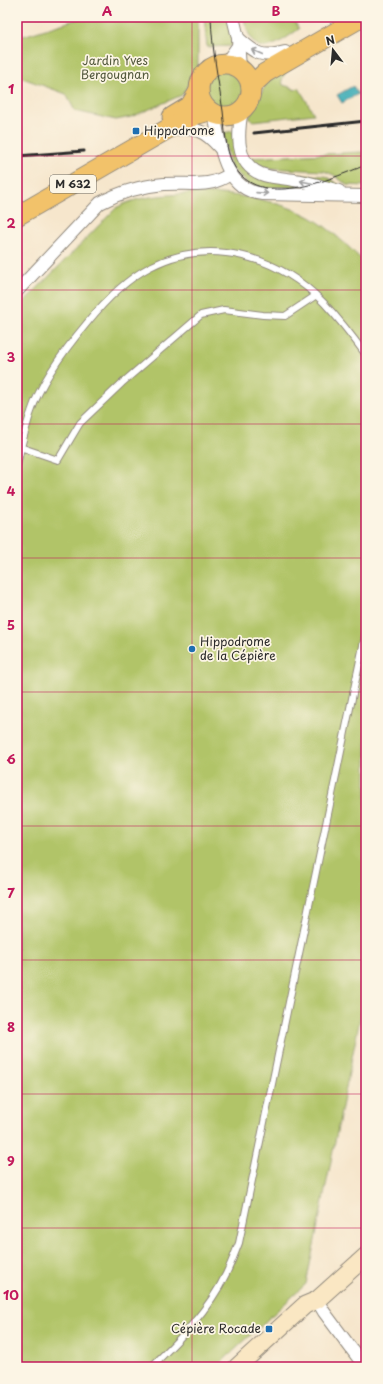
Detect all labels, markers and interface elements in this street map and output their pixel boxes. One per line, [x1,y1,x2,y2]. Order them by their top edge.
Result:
text: A [102,1,112,20]
text: B [272,1,281,20]
north arrow [313,30,353,70]
text: N [324,30,337,49]
one-way arrow [251,48,263,55]
park label: Jardin Yves Bergougnan [81,51,149,83]
text: 1 [8,79,14,98]
place label: Hippodrome [144,121,214,139]
marker: Hippodrome [131,126,141,136]
road number: M 632 [50,175,96,193]
one-way arrow [300,177,313,185]
one-way arrow [255,190,268,197]
text: 2 [6,213,16,232]
text: 3 [7,347,16,366]
text: 4 [7,481,16,500]
text: 5 [7,615,15,634]
place label: Hippodrome de la Cépière [200,632,276,664]
marker: Hippodrome de la Cépière [187,644,197,654]
text: 6 [6,749,16,768]
text: 7 [7,883,15,902]
text: 8 [7,1017,15,1036]
text: 9 [7,1151,15,1170]
text: 10 [3,1285,19,1304]
place label: Cépière Rocade [171,1319,261,1337]
marker: Cépière Rocade [264,1324,274,1334]

